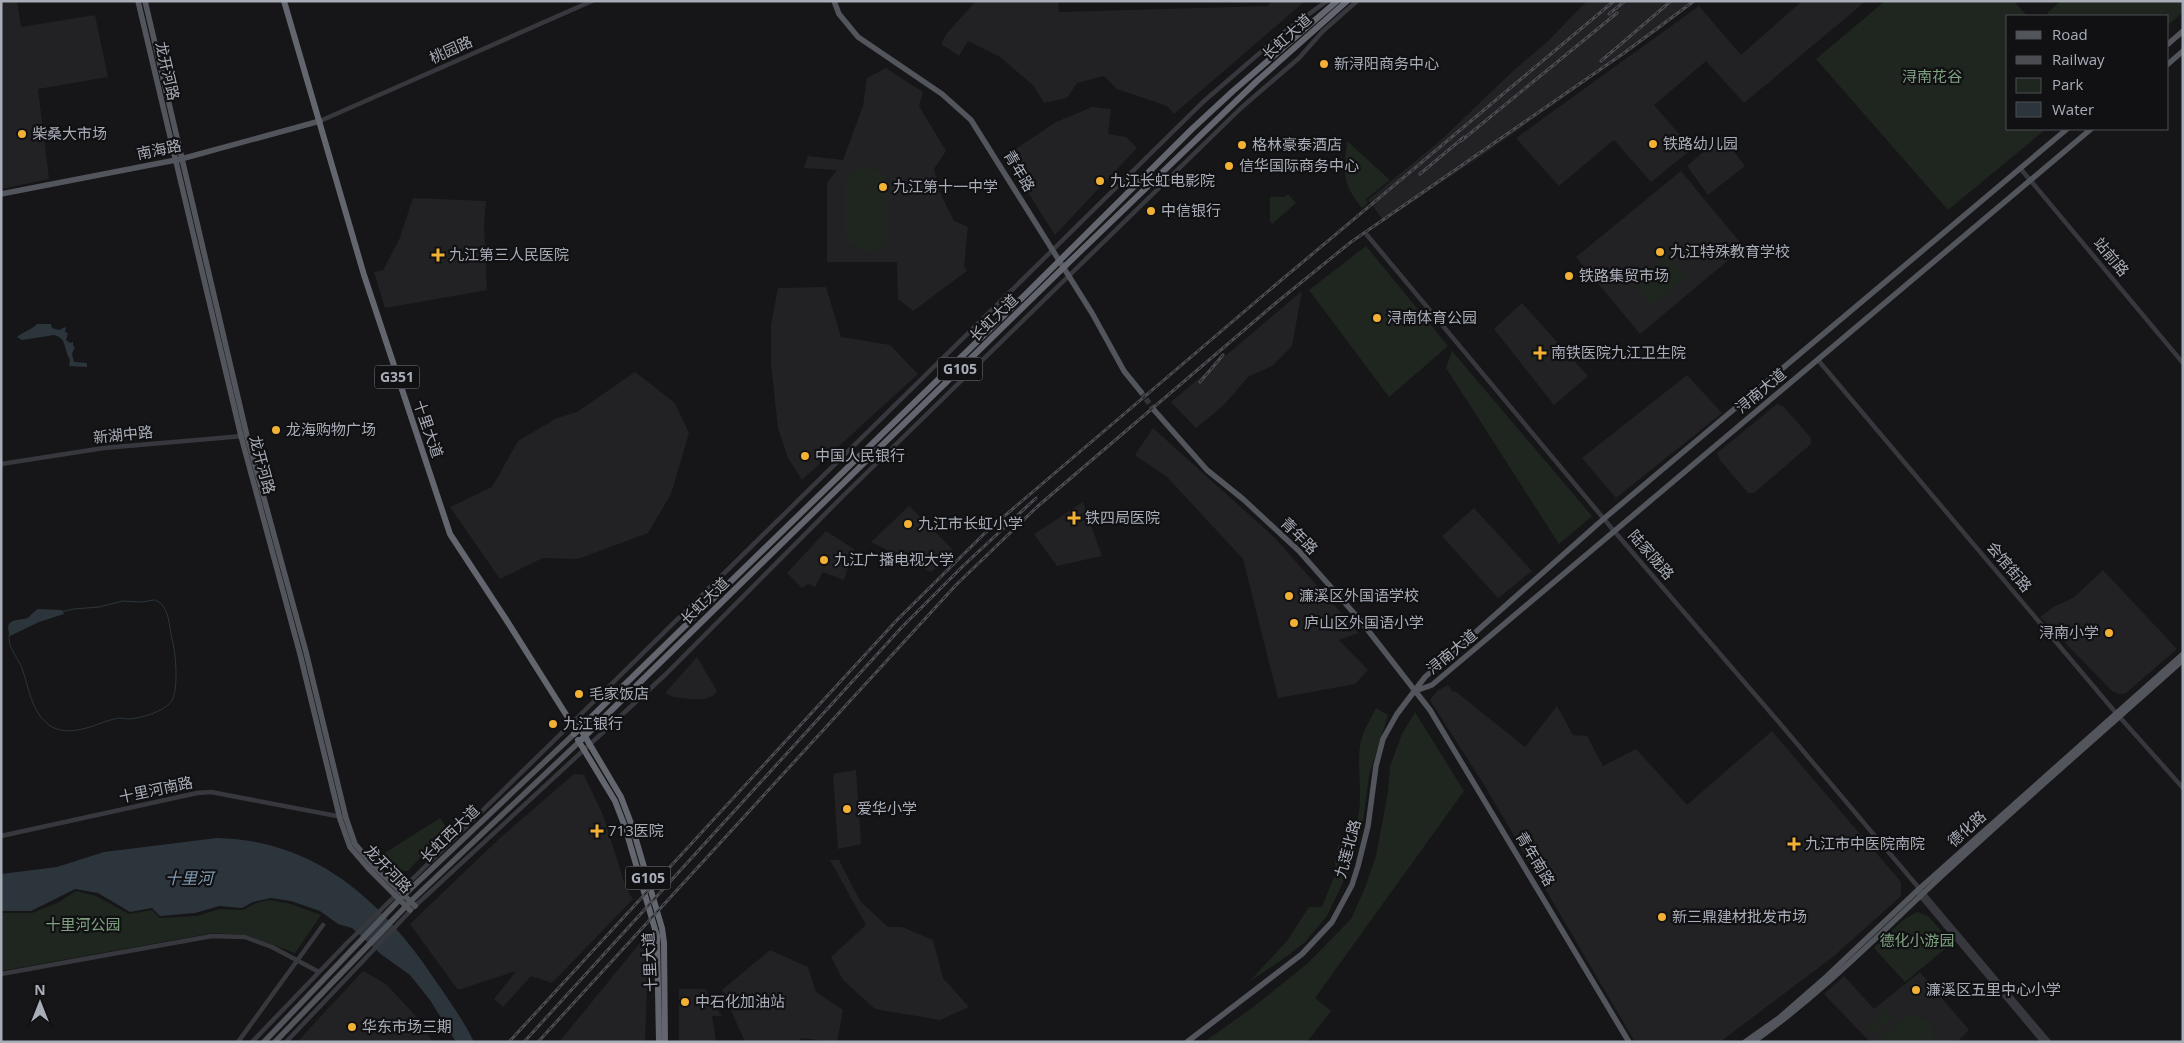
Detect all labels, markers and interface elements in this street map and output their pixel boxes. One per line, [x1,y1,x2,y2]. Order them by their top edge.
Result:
street label: 长虹大道 [1257,9,1315,64]
legend [2006,15,2169,130]
text: Road [2052,24,2088,44]
street label: 桃园路 [426,31,475,67]
street label: 龙开河路 [151,39,184,102]
text: Railway [2052,49,2105,69]
place label: 新浔阳商务中心 [1334,53,1439,73]
marker: 新浔阳商务中心 [1318,58,1330,70]
park label: 浔南花谷 [1902,66,1962,86]
text: Park [2052,74,2083,94]
text: Water [2052,99,2094,119]
place label: 柴桑大市场 [32,123,107,143]
marker: 柴桑大市场 [16,128,28,140]
place label: 铁路幼儿园 [1663,133,1738,153]
place label: 格林豪泰酒店 [1252,134,1342,154]
street label: 南海路 [135,135,183,163]
marker: 铁路幼儿园 [1647,138,1659,150]
marker: 格林豪泰酒店 [1236,139,1248,151]
street label: 青年路 [1000,146,1040,195]
place label: 信华国际商务中心 [1239,155,1359,175]
marker: 信华国际商务中心 [1223,160,1235,172]
place label: 九江长虹电影院 [1110,170,1215,190]
marker: 九江长虹电影院 [1094,175,1106,187]
place label: 九江第十一中学 [893,176,998,196]
marker: 九江第十一中学 [877,181,889,193]
place label: 中信银行 [1161,200,1221,220]
marker: 中信银行 [1145,205,1157,217]
street label: 站前路 [2090,233,2134,280]
place label: 九江特殊教育学校 [1670,241,1790,261]
place label: 九江第三人民医院 [449,244,569,264]
marker: 九江特殊教育学校 [1654,246,1666,258]
marker: 九江第三人民医院 [431,248,445,262]
place label: 铁路集贸市场 [1579,265,1669,285]
marker: 铁路集贸市场 [1563,270,1575,282]
street label: 长虹大道 [965,289,1022,345]
place label: 浔南体育公园 [1387,307,1477,327]
marker: 浔南体育公园 [1371,312,1383,324]
place label: 南铁医院九江卫生院 [1551,342,1686,362]
marker: 南铁医院九江卫生院 [1533,346,1547,360]
road number: G105 [938,358,982,380]
street label: 浔南大道 [1731,363,1790,417]
road number: G351 [374,366,420,388]
street label: 十里大道 [410,397,448,460]
place label: 龙海购物广场 [286,419,376,439]
street label: 新湖中路 [92,421,154,447]
marker: 龙海购物广场 [270,424,282,436]
street label: 龙开河路 [246,433,280,496]
place label: 中国人民银行 [815,445,905,465]
marker: 中国人民银行 [799,450,811,462]
place label: 铁四局医院 [1085,507,1160,527]
marker: 铁四局医院 [1067,511,1081,525]
street label: 青年路 [1277,512,1323,558]
place label: 九江市长虹小学 [918,513,1023,533]
marker: 九江市长虹小学 [902,518,914,530]
street label: 陆家陇路 [1625,525,1679,584]
street label: 会馆街路 [1983,537,2037,596]
place label: 九江广播电视大学 [834,549,954,569]
marker: 九江广播电视大学 [818,554,830,566]
street label: 长虹大道 [676,572,733,628]
place label: 濂溪区外国语学校 [1299,585,1419,605]
marker: 濂溪区外国语学校 [1283,590,1295,602]
place label: 庐山区外国语小学 [1304,612,1424,632]
marker: 庐山区外国语小学 [1288,617,1300,629]
place label: 浔南小学 [2039,622,2099,642]
street label: 浔南大道 [1422,624,1481,678]
marker: 浔南小学 [2103,627,2115,639]
place label: 毛家饭店 [589,683,649,703]
marker: 毛家饭店 [573,688,585,700]
place label: 九江银行 [563,713,623,733]
marker: 九江银行 [547,718,559,730]
street label: 十里河南路 [117,771,195,807]
place label: 爱华小学 [857,798,917,818]
street label: 长虹西大道 [415,800,483,867]
marker: 爱华小学 [841,803,853,815]
street label: 德化路 [1943,806,1990,851]
street label: 九莲北路 [1330,817,1364,880]
place label: 713医院 [608,820,664,840]
marker: 713医院 [590,824,604,838]
street label: 青年南路 [1512,828,1560,889]
place label: 九江市中医院南院 [1805,833,1925,853]
marker: 九江市中医院南院 [1787,837,1801,851]
street label: 龙开河路 [361,840,417,897]
road number: G105 [626,866,670,890]
water label: 十里河 [165,867,216,889]
place label: 新三鼎建材批发市场 [1672,906,1807,926]
marker: 新三鼎建材批发市场 [1656,911,1668,923]
park label: 十里河公园 [45,914,121,934]
park label: 德化小游园 [1879,930,1955,950]
street label: 十里大道 [637,932,661,993]
north arrow [15,978,65,1028]
place label: 濂溪区五里中心小学 [1926,979,2061,999]
text: N [34,980,46,999]
marker: 濂溪区五里中心小学 [1910,984,1922,996]
place label: 中石化加油站 [695,991,785,1011]
marker: 中石化加油站 [679,996,691,1008]
place label: 华东市场三期 [362,1016,452,1036]
marker: 华东市场三期 [346,1021,358,1033]

